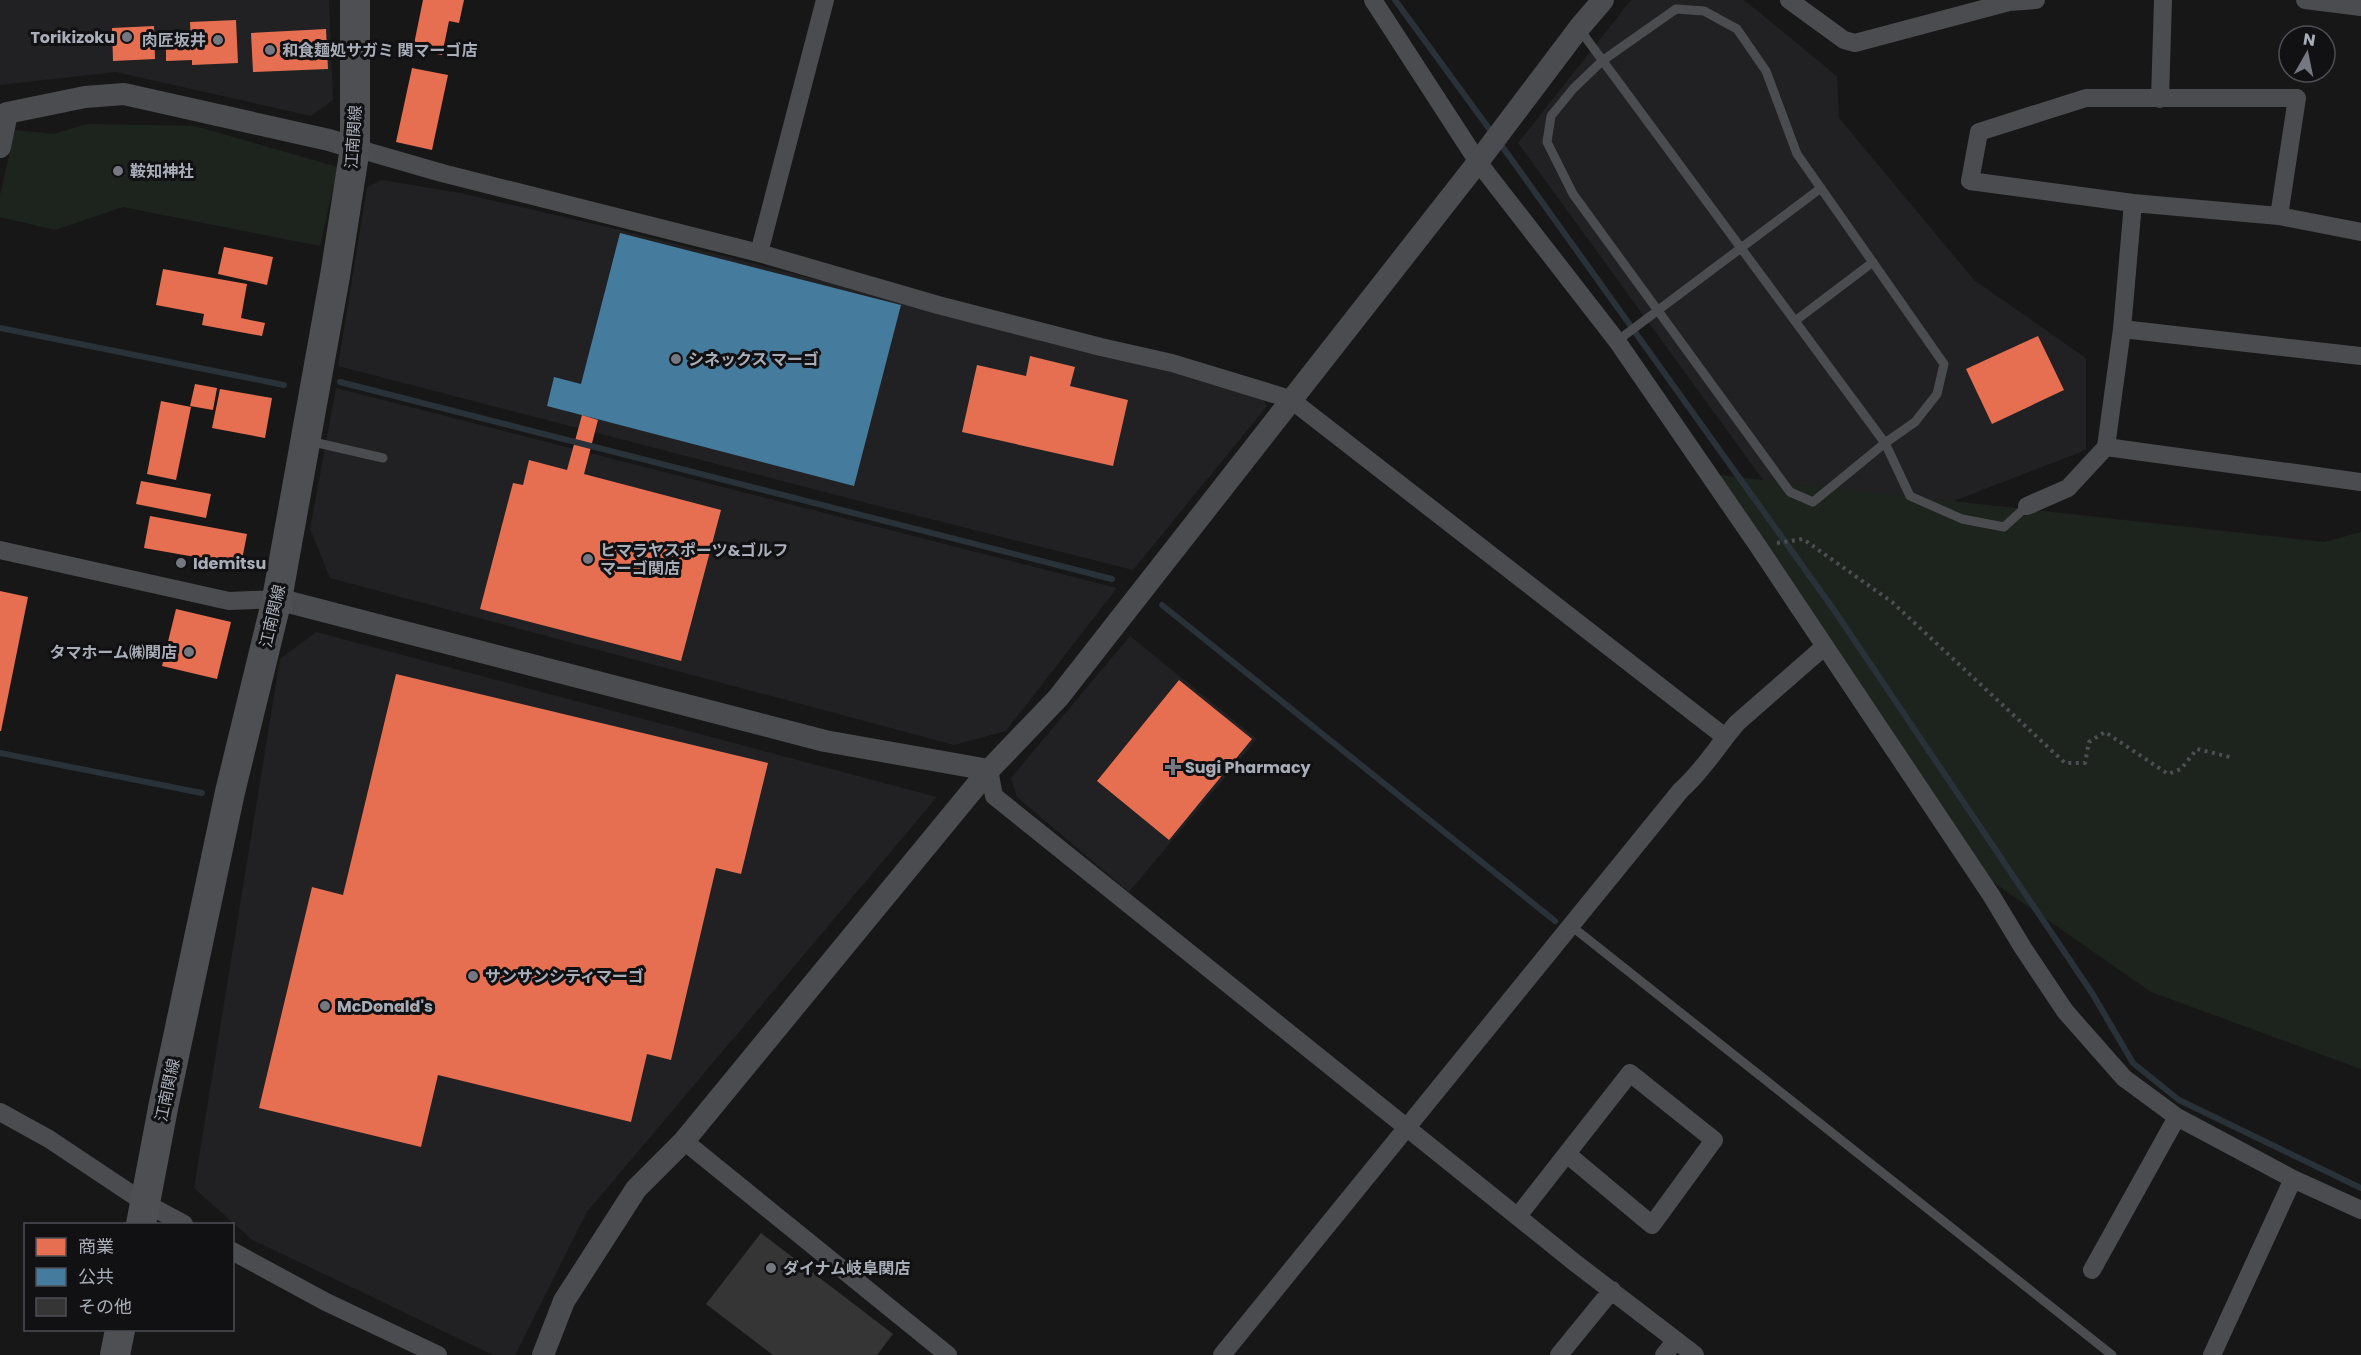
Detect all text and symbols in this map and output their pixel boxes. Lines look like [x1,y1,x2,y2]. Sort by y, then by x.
north arrow [2277,24,2337,84]
place label: Torikizoku [30,26,115,49]
text: N [2302,27,2317,52]
place label: 肉匠坂井 [142,29,206,52]
marker: Torikizoku [120,30,134,44]
marker: 肉匠坂井 [211,33,225,47]
place label: 和食麺処サガミ 関マーゴ店 [282,39,477,62]
marker: 和食麺処サガミ 関マーゴ店 [263,43,277,57]
street label: 江南関線 [340,104,367,170]
place label: 鞍知神社 [130,160,194,183]
marker: 鞍知神社 [111,164,125,178]
place label: シネックス マーゴ [688,348,819,371]
marker: シネックス マーゴ [669,352,683,366]
place label: ヒマラヤスポーツ&ゴルフ マーゴ関店 [600,539,788,580]
place label: Idemitsu [193,552,266,575]
marker: ヒマラヤスポーツ&ゴルフ マーゴ関店 [581,552,595,566]
marker: Idemitsu [174,556,188,570]
street label: 江南関線 [254,582,291,650]
place label: タマホーム㈱関店 [49,641,177,664]
marker: タマホーム㈱関店 [182,645,196,659]
place label: Sugi Pharmacy [1185,756,1312,779]
marker: Sugi Pharmacy [1166,760,1180,774]
place label: サンサンシティマーゴ [485,965,644,988]
marker: サンサンシティマーゴ [466,969,480,983]
place label: McDonald's [337,995,433,1018]
marker: McDonald's [318,999,332,1013]
street label: 江南関線 [150,1056,185,1124]
legend [24,1223,234,1331]
text: 商業 [78,1234,114,1259]
place label: ダイナム岐阜関店 [783,1257,910,1280]
marker: ダイナム岐阜関店 [764,1261,778,1275]
text: 公共 [78,1264,114,1289]
text: その他 [78,1294,132,1319]

